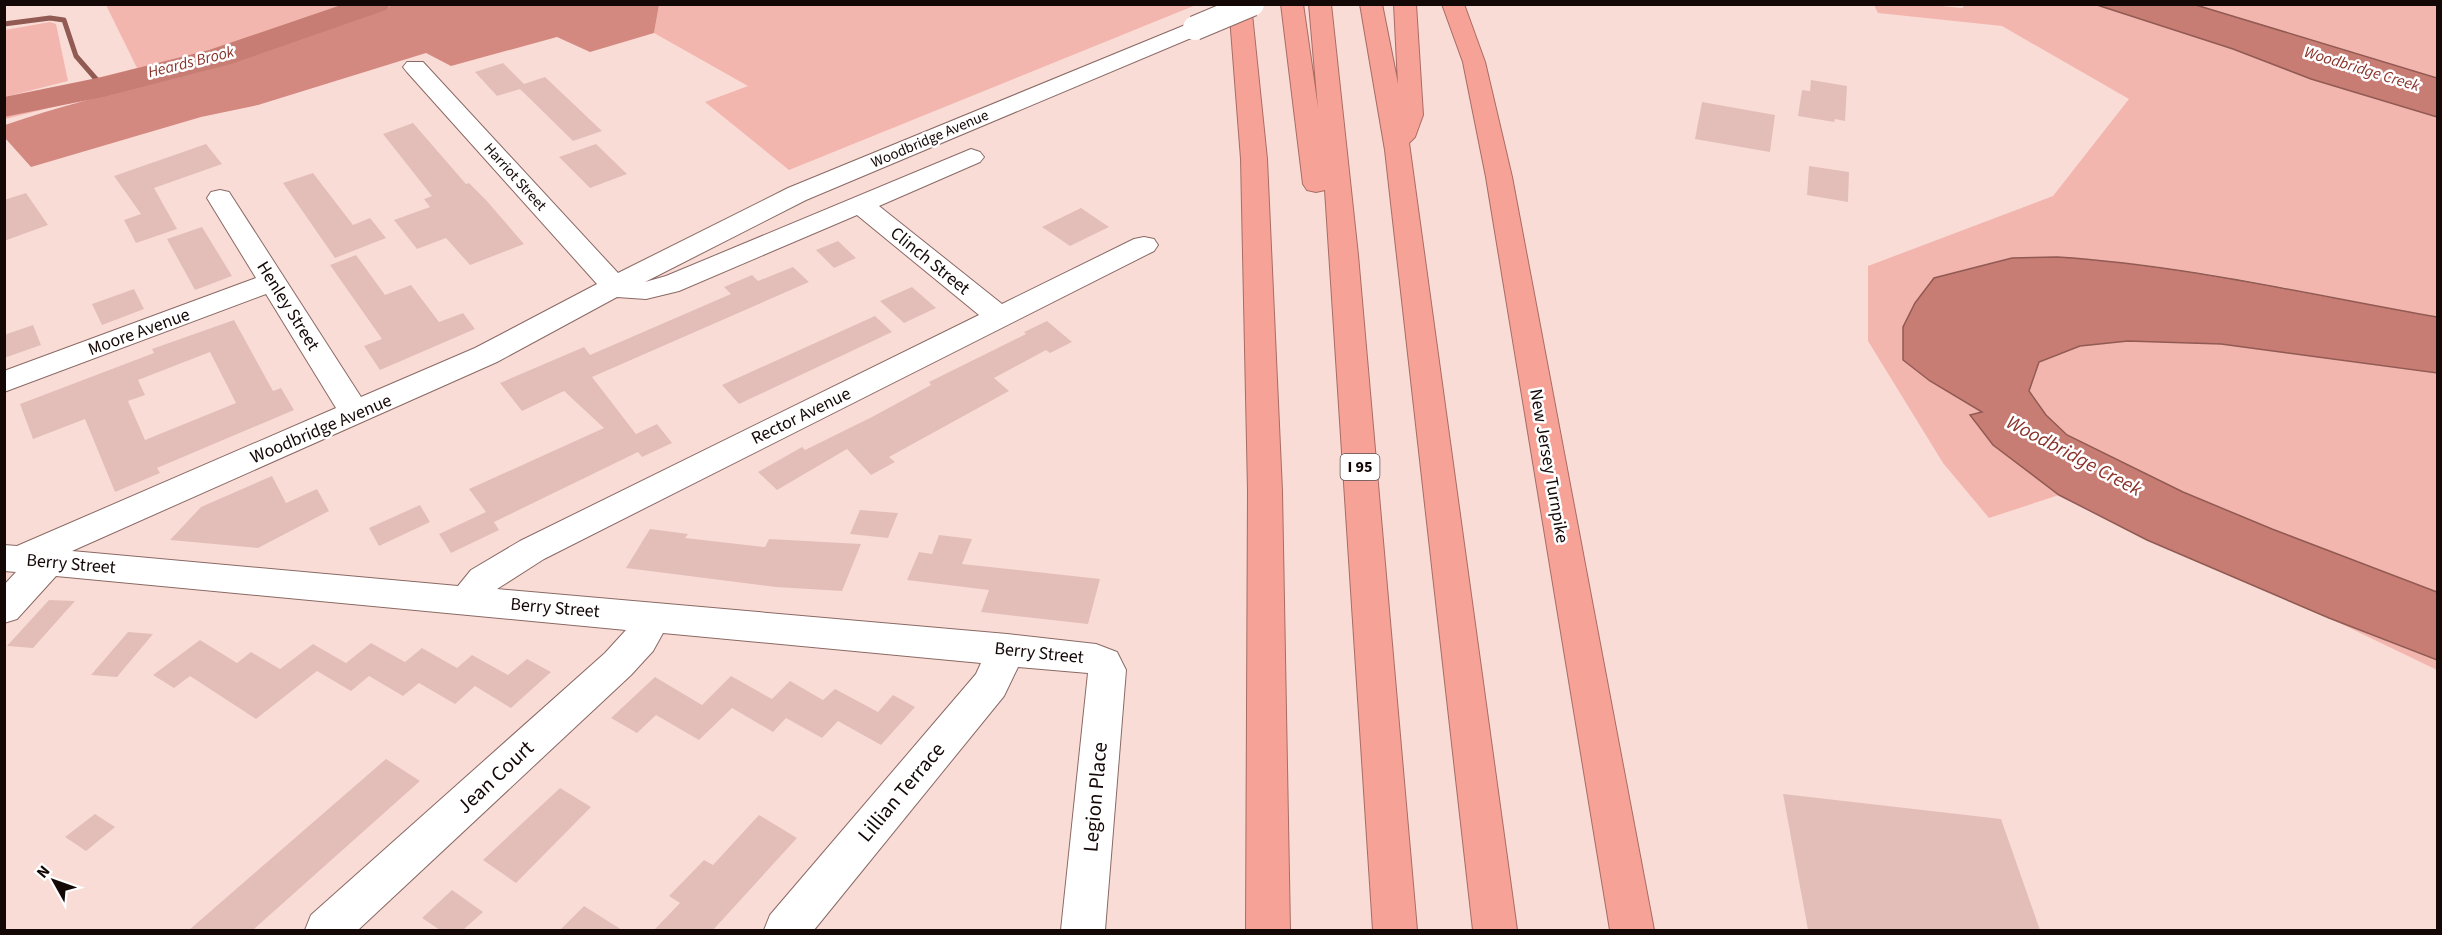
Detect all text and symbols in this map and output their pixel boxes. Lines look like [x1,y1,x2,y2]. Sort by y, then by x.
water label: Heards Brook [146,41,237,83]
water label: Woodbridge Creek [2301,41,2423,97]
street label: Woodbridge Avenue [868,105,992,173]
street label: Harriot Street [479,138,551,216]
street label: Clinch Street [885,221,975,301]
street label: Henley Street [251,256,325,356]
street label: Moore Avenue [85,302,193,362]
street label: Rector Avenue [747,381,855,451]
street label: New Jersey Turnpike [1523,387,1575,545]
street label: Woodbridge Avenue [247,388,395,470]
water label: Woodbridge Creek [2001,408,2147,504]
road number: I 95 [1340,454,1380,480]
street label: Berry Street [25,548,117,580]
street label: Berry Street [509,592,601,624]
street label: Berry Street [993,636,1085,670]
street label: Jean Court [450,733,540,821]
street label: Lillian Terrace [850,736,952,848]
street label: Legion Place [1075,741,1115,853]
north arrow [24,851,84,911]
text: N [31,861,55,883]

